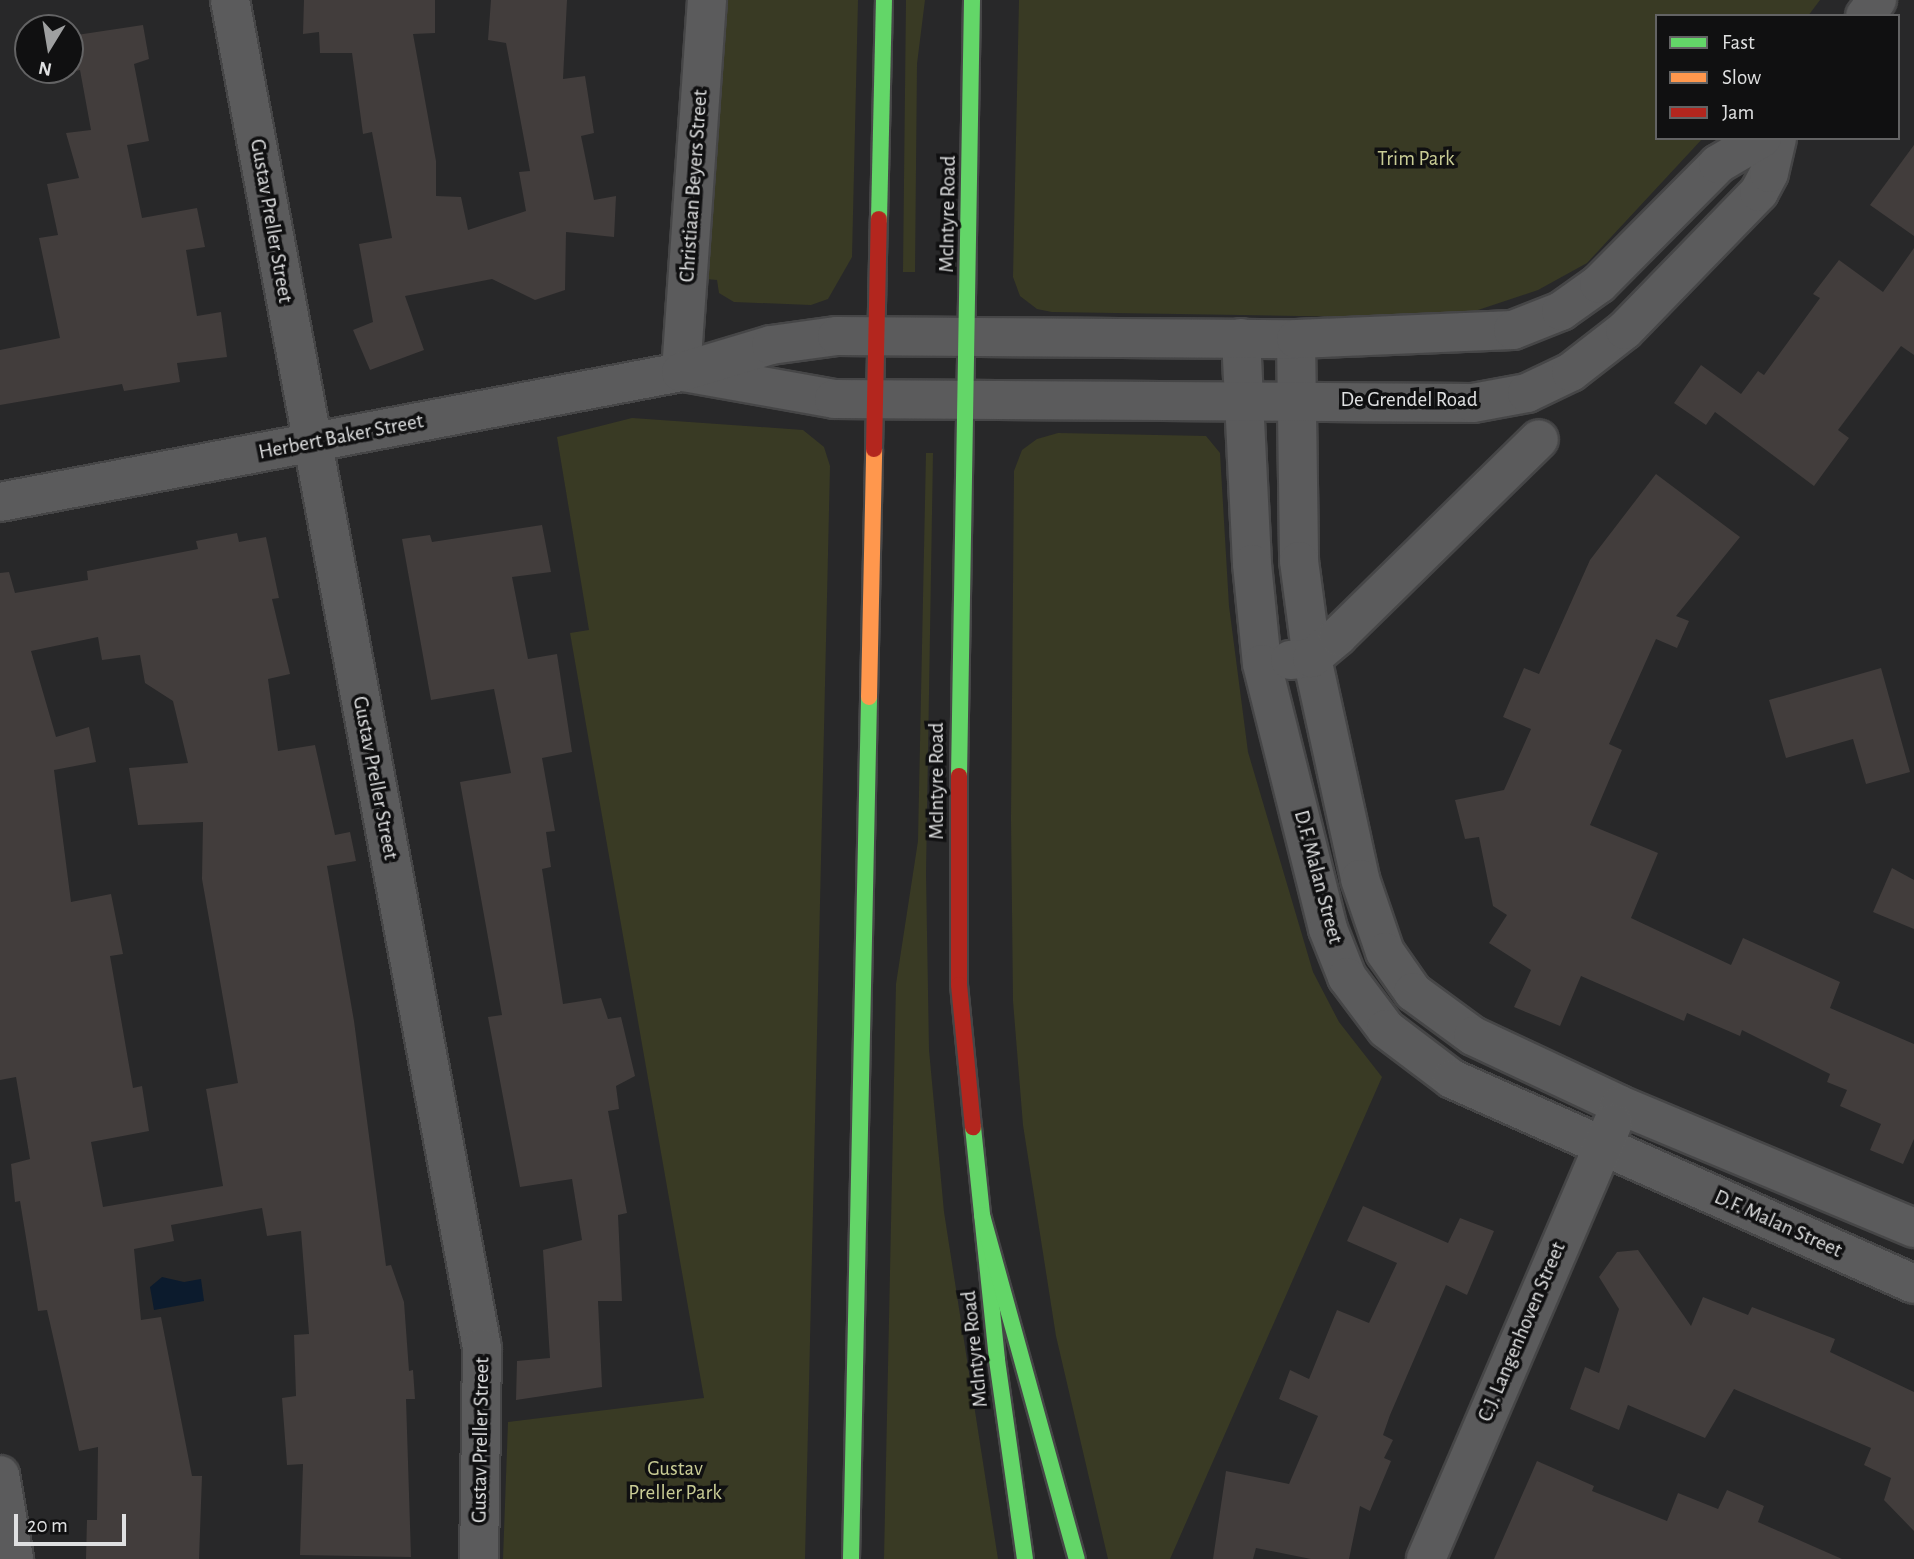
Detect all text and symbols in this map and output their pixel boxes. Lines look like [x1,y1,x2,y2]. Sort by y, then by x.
north arrow [14,14,84,84]
legend [1655,14,1900,140]
text: Fast [1722,32,1755,53]
text: N [37,58,54,79]
text: Slow [1722,67,1761,88]
street label: Christiaan Beyers Street [675,89,713,283]
text: Jam [1722,102,1754,123]
street label: Gustav Preller Street [244,137,298,305]
park label: Trim Park [1377,146,1455,172]
street label: McIntyre Road [934,155,962,273]
street label: De Grendel Road [1340,387,1478,413]
street label: Herbert Baker Street [256,409,426,465]
street label: Gustav Preller Street [347,694,403,862]
street label: McIntyre Road [924,722,950,840]
street label: D.F. Malan Street [1288,808,1348,946]
street label: D.F. Malan Street [1710,1185,1846,1263]
street label: C.J. Langenhoven Street [1473,1238,1571,1426]
street label: McIntyre Road [956,1289,994,1409]
street label: Gustav Preller Street [467,1357,495,1523]
park label: Gustav Preller Park [628,1456,722,1506]
scale bar [18,1500,130,1544]
text: 20 m [27,1515,68,1536]

